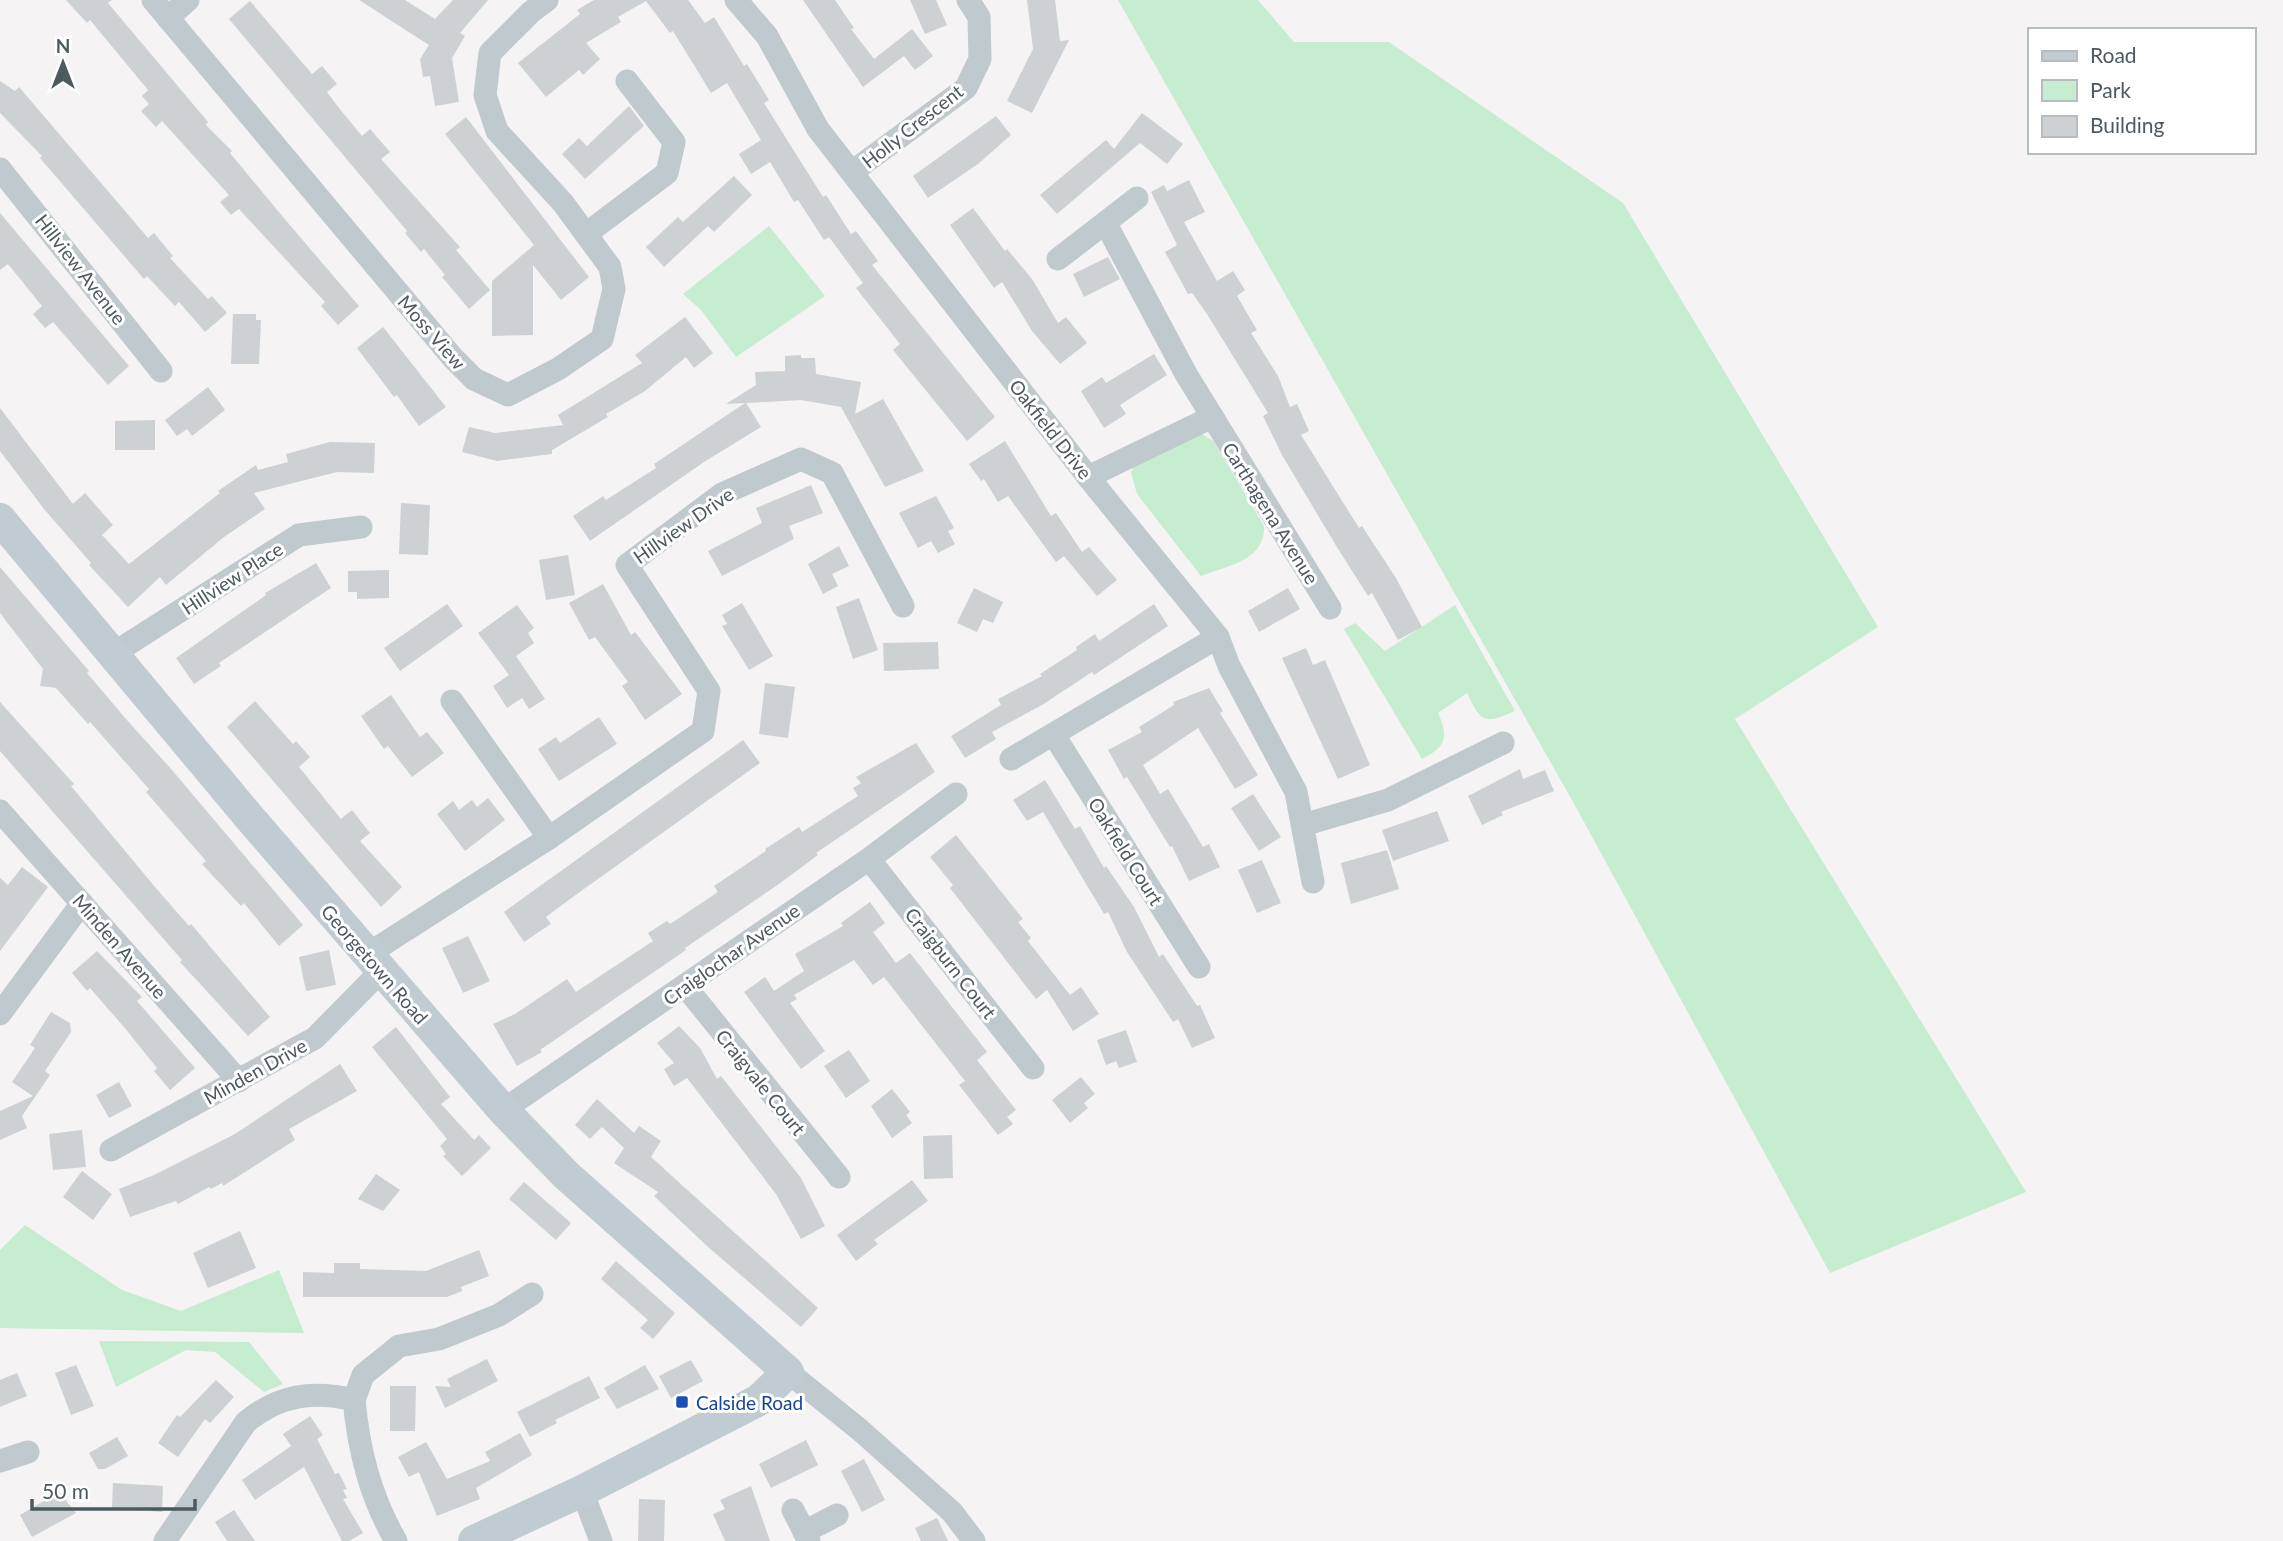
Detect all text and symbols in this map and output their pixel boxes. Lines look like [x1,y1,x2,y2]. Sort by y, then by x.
north arrow [28,28,98,98]
legend [2028,28,2255,154]
text: N [56,34,70,57]
text: Road [2090,42,2137,67]
text: Park [2090,77,2131,102]
street label: Holly Crescent [857,79,967,173]
text: Building [2090,112,2165,137]
street label: Hillview Avenue [31,209,131,329]
street label: Moss View [393,290,471,374]
street label: Oakfield Drive [1005,375,1097,483]
street label: Carthagena Avenue [1218,438,1324,588]
street label: Hillview Drive [629,482,737,568]
street label: Hillview Place [177,537,287,619]
street label: Oakfield Court [1084,793,1168,909]
street label: Minden Avenue [68,889,172,1003]
street label: Craiglochar Avenue [658,898,804,1010]
street label: Georgetown Road [317,900,433,1028]
street label: Craigburn Court [901,903,1002,1023]
street label: Craigvale Court [711,1025,811,1140]
street label: Minden Drive [200,1033,310,1109]
place label: Calside Road [696,1391,803,1414]
marker: Calside Road [674,1394,690,1410]
scale bar [32,1468,194,1512]
text: 50 m [42,1478,89,1503]

